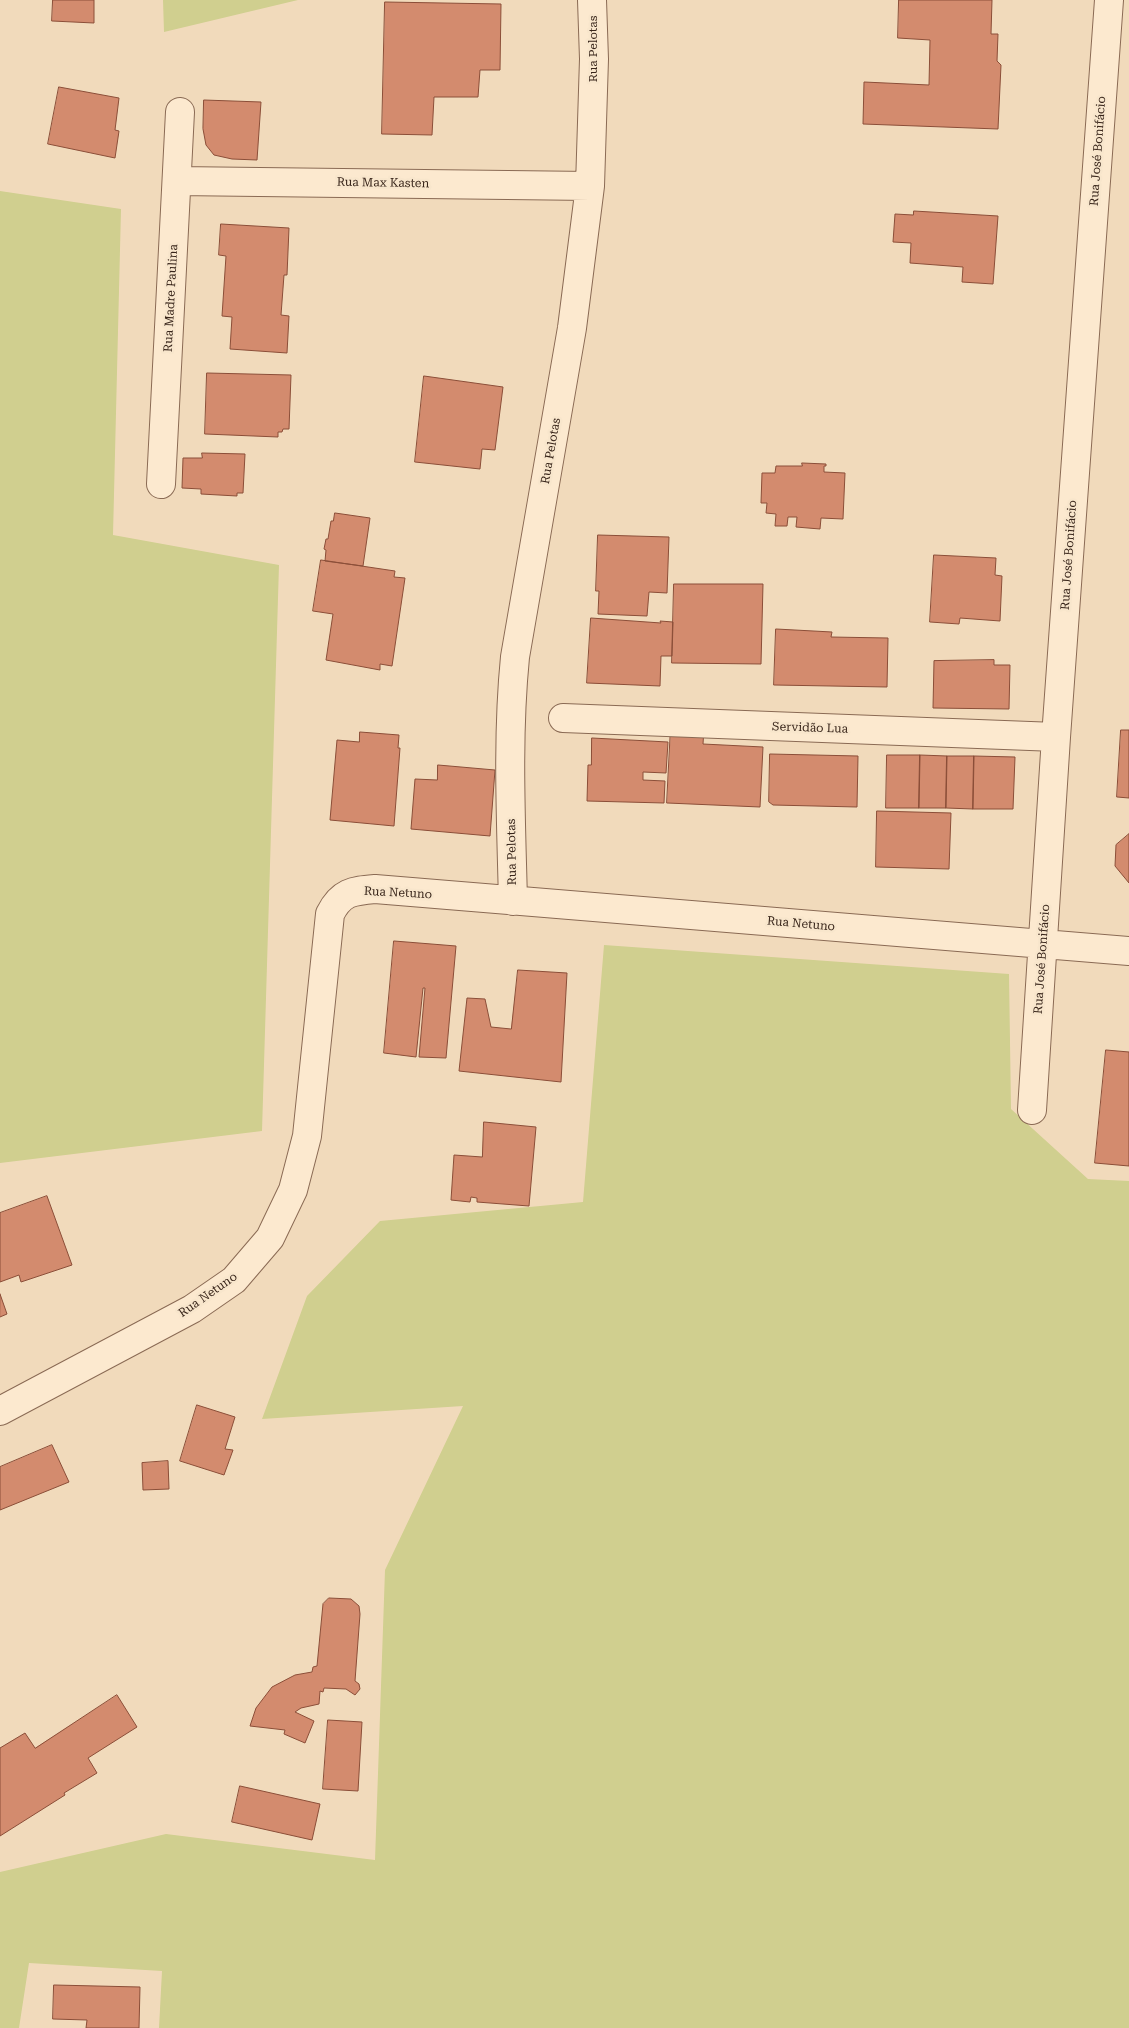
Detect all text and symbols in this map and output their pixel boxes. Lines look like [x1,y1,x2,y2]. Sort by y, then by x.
street label: Rua Pelotas [586,16,600,82]
street label: Rua José Bonifácio [1087,96,1109,206]
street label: Rua Max Kasten [337,175,429,191]
street label: Rua Madre Paulina [161,244,181,352]
street label: Rua Pelotas [538,417,564,485]
street label: Rua José Bonifácio [1058,500,1080,610]
street label: Servidão Lua [772,719,848,737]
street label: Rua Pelotas [504,819,520,885]
street label: Rua Netuno [364,884,432,902]
street label: Rua José Bonifácio [1031,904,1053,1014]
street label: Rua Netuno [766,914,836,934]
street label: Rua Netuno [176,1270,240,1320]

